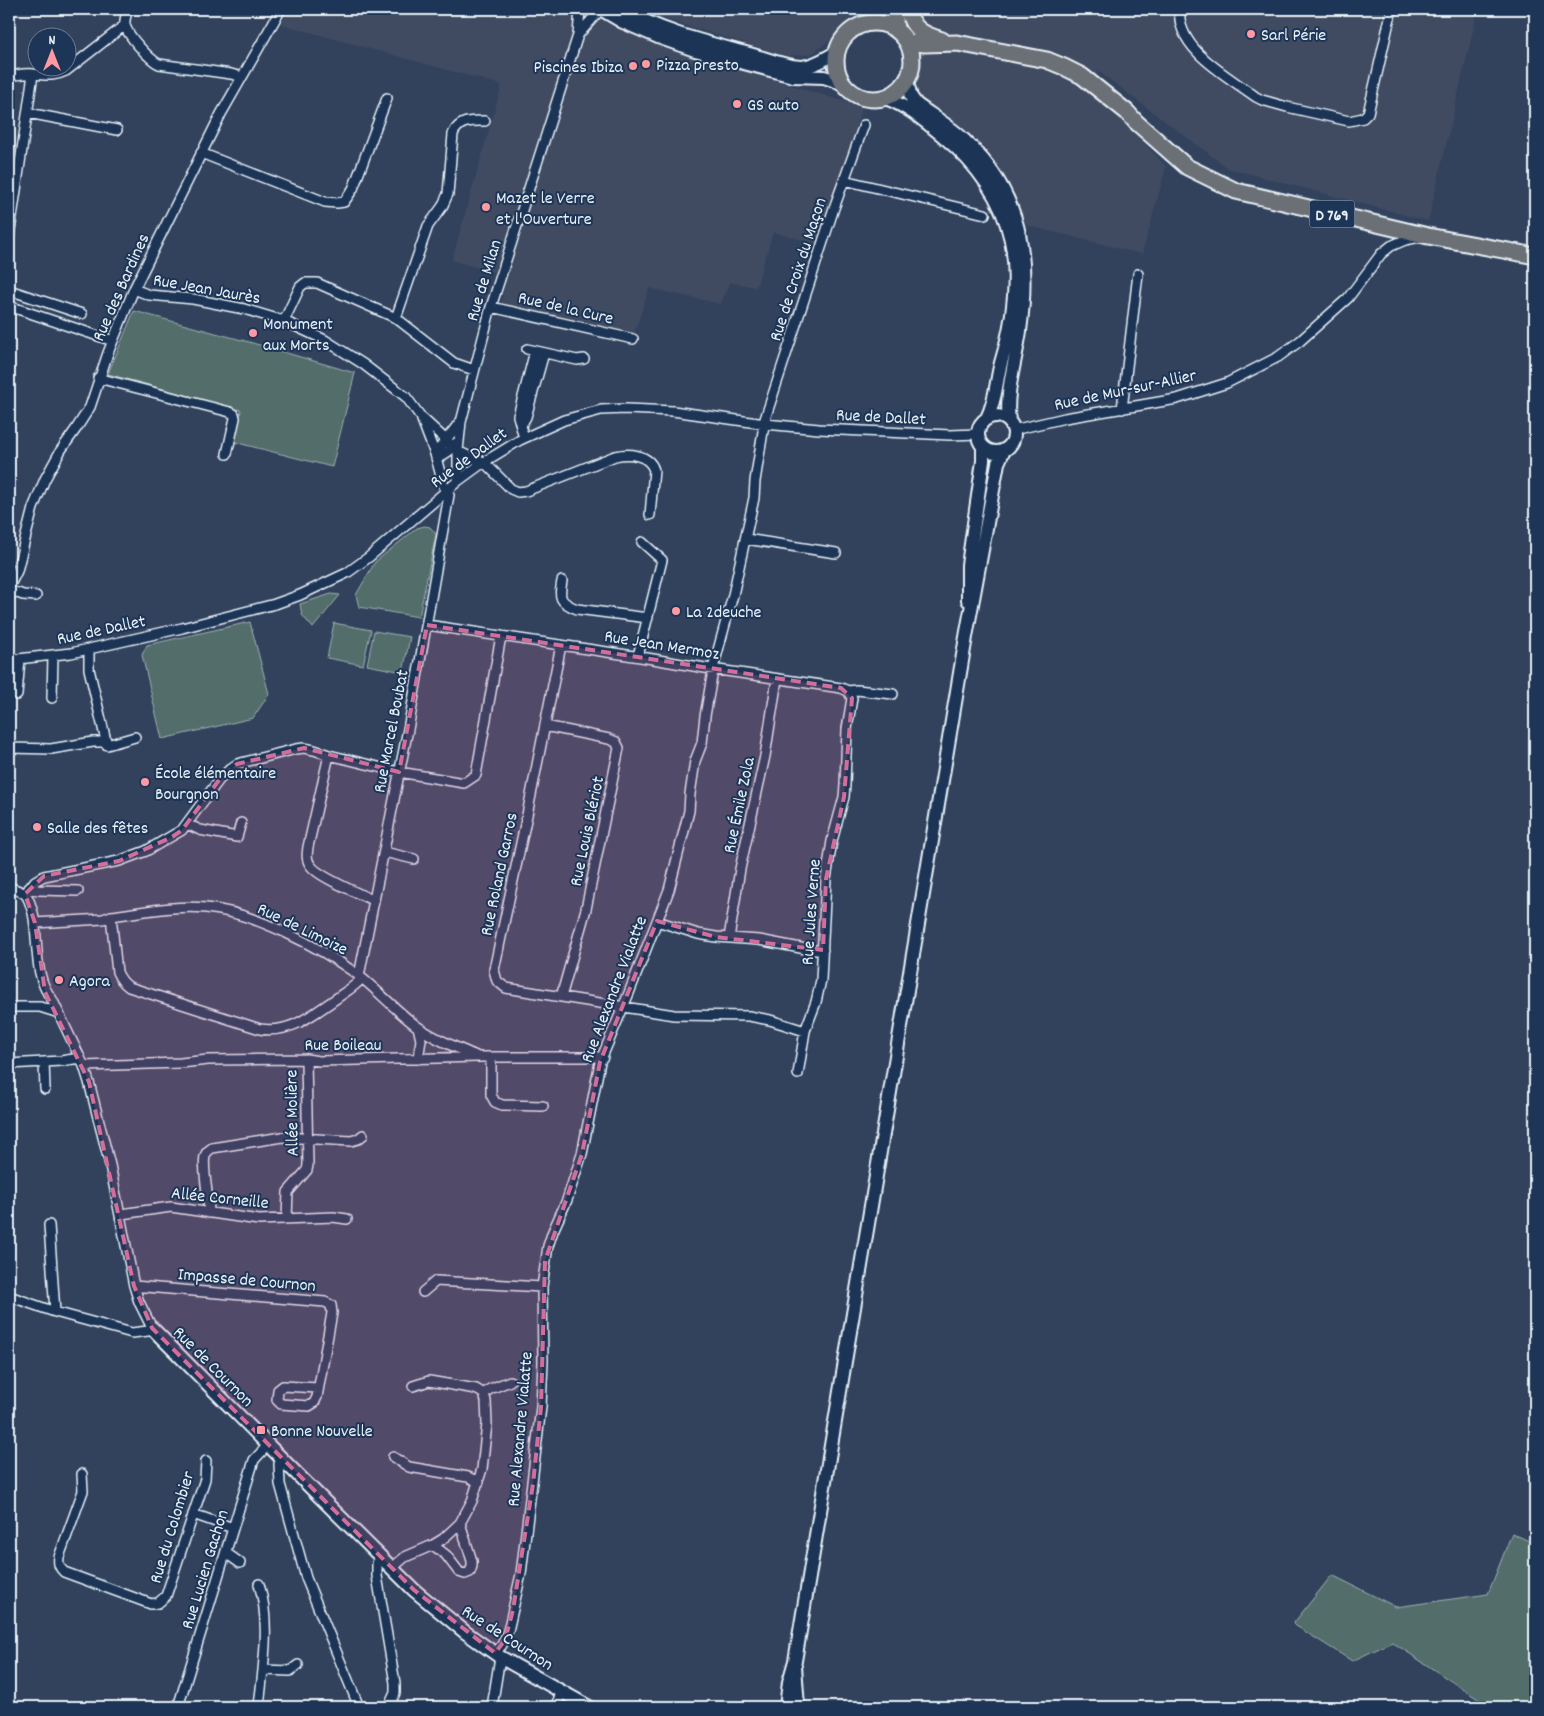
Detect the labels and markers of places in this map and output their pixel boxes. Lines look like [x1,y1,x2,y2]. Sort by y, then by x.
place label: Sarl Périe [1261,24,1326,49]
marker: Sarl Périe [1245,28,1257,40]
place label: Pizza presto [656,54,739,79]
place label: Piscines Ibiza [534,56,624,81]
marker: Pizza presto [640,58,652,70]
marker: Piscines Ibiza [627,60,639,72]
place label: GS auto [747,94,799,119]
marker: GS auto [731,98,743,110]
place label: Mazet le Verre et l'Ouverture [496,187,595,233]
marker: Mazet le Verre et l'Ouverture [480,201,492,213]
place label: Monument aux Morts [263,313,333,359]
marker: Monument aux Morts [247,327,259,339]
place label: La 2deuche [686,601,761,626]
marker: La 2deuche [670,605,682,617]
place label: École élémentaire Bourgnon [155,762,276,808]
marker: École élémentaire Bourgnon [139,776,151,788]
place label: Salle des fêtes [47,817,148,842]
marker: Salle des fêtes [31,821,43,833]
place label: Agora [69,970,110,995]
marker: Agora [53,974,65,986]
place label: Bonne Nouvelle [271,1420,373,1445]
marker: Bonne Nouvelle [255,1424,267,1436]

